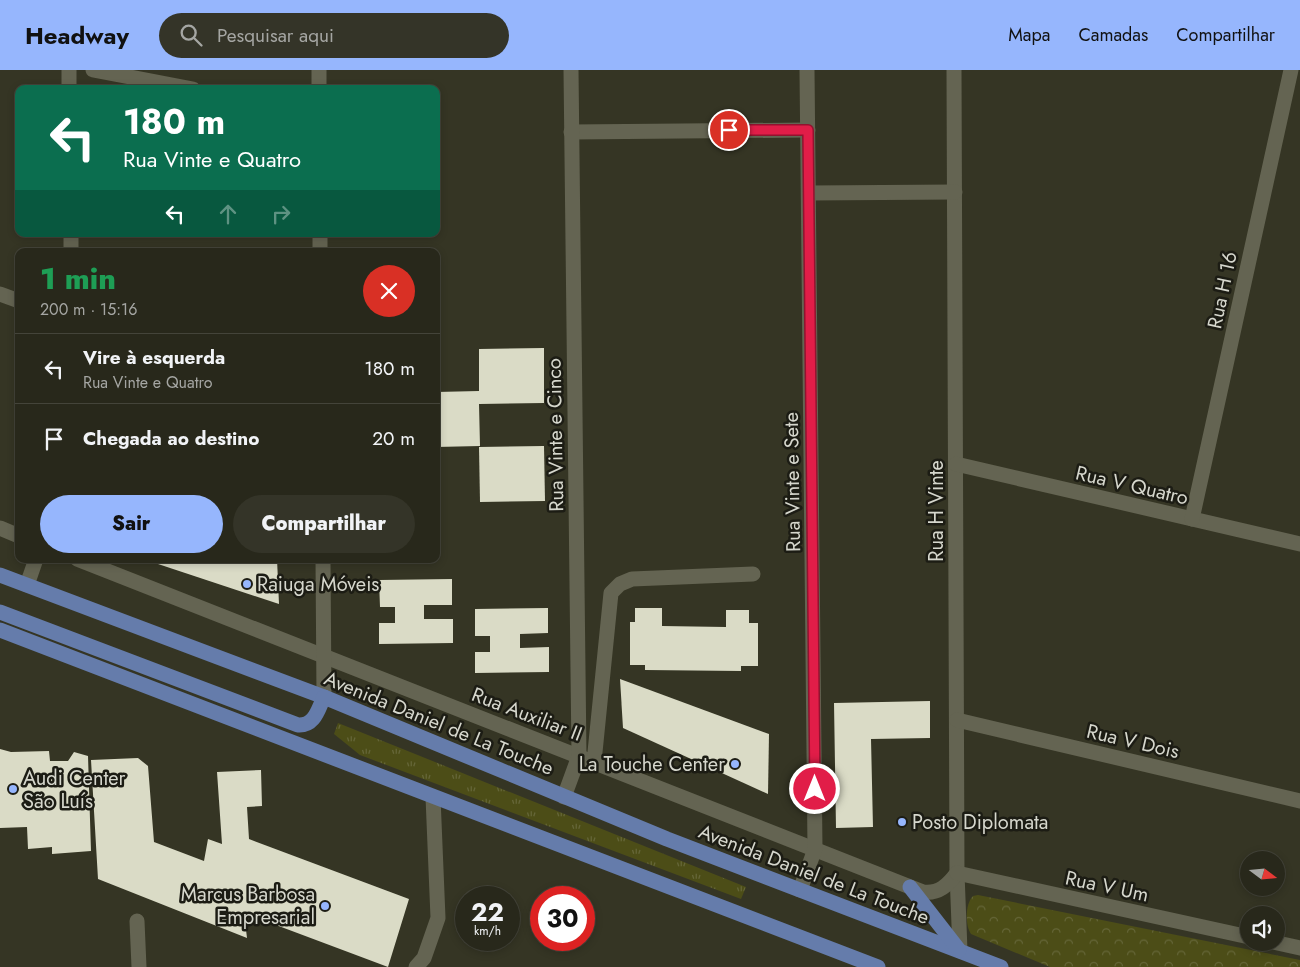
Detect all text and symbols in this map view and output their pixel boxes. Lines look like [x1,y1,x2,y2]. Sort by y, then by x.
search box [159,13,509,58]
text: Headway [25,18,129,53]
icon: search [177,21,205,49]
text: Pesquisar aqui [217,22,334,49]
text: Mapa [1008,22,1050,48]
text: Camadas [1078,22,1148,48]
text: Compartilhar [1176,22,1275,48]
text: 180 m [123,97,225,147]
icon: left [40,105,105,170]
pin [708,109,750,151]
icon: arrive [715,116,743,144]
text: Rua Vinte e Quatro [123,143,301,175]
icon: left [161,200,189,228]
icon: ahead [214,200,242,228]
icon: right [267,200,295,228]
street label: Rua H 16 [1200,249,1245,331]
text: 1 min [40,257,116,300]
button: close [363,265,415,317]
text: 200 m · 15:16 [40,298,137,321]
text: Vire à esquerda [83,344,225,371]
icon: left [40,355,68,383]
text: 180 m [364,355,415,382]
street label: Rua Vinte e Cinco [540,358,571,512]
text: Rua Vinte e Quatro [83,371,212,394]
street label: Rua Vinte e Sete [777,412,808,552]
icon: arrive [40,425,68,453]
text: Chegada ao destino [83,425,259,452]
text: 20 m [372,425,415,452]
street label: Rua V Quatro [1073,458,1191,513]
street label: Rua H Vinte [922,460,951,562]
button: Sair [40,495,223,553]
button: Compartilhar [233,495,415,553]
place label: Raiuga Móveis [257,570,379,599]
marker: Raiuga Móveis [241,578,253,590]
street label: Avenida Daniel de La Touche [320,664,558,783]
street label: Rua Auxiliar II [467,680,586,749]
street label: Rua V Dois [1084,717,1182,766]
place label: La Touche Center [579,750,725,779]
marker: La Touche Center [729,758,741,770]
position arrow [788,762,840,814]
place label: Audi Center São Luís [23,764,125,816]
marker: Audi Center São Luís [7,783,19,795]
place label: Posto Diplomata [912,808,1048,837]
marker: Posto Diplomata [896,816,908,828]
street label: Avenida Daniel de La Touche [694,817,933,932]
north arrow [1240,851,1285,896]
map controls [1240,851,1285,951]
street label: Rua V Um [1062,864,1151,909]
place label: Marcus Barbosa Empresarial [181,880,315,932]
speed limit sign: 30 [530,886,595,951]
text: 22 [471,894,504,930]
marker: Marcus Barbosa Empresarial [319,900,331,912]
button: sound [1240,906,1285,951]
text: km/h [474,922,501,940]

